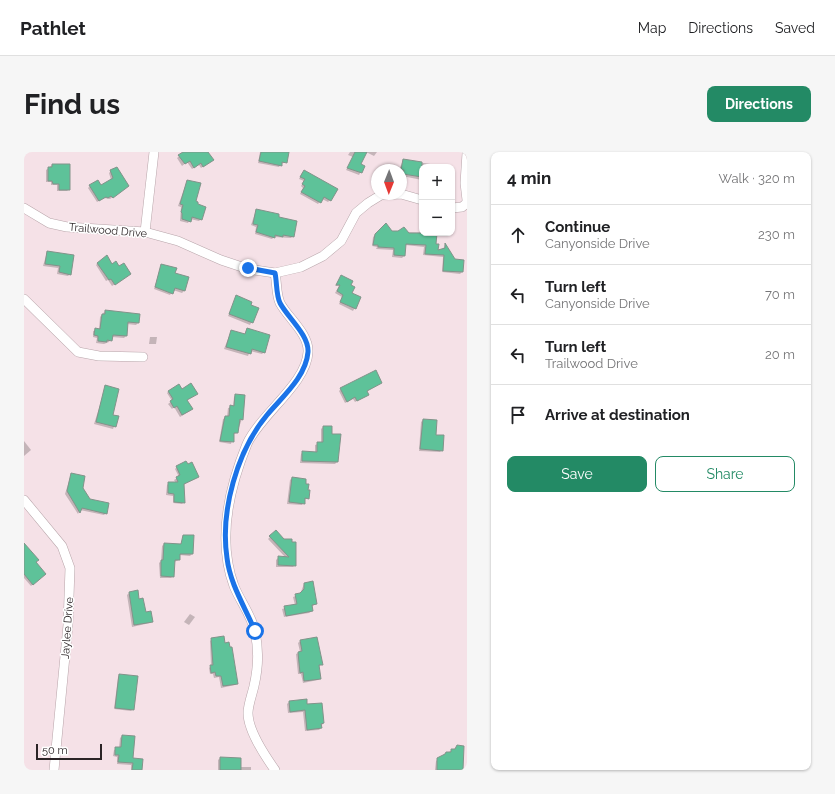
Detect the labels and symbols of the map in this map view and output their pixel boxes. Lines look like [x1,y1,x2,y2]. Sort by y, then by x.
north arrow [371,164,407,200]
street label: Trailwood Drive [68,221,148,240]
route end [239,259,257,277]
street label: Jaylee Drive [59,596,76,659]
route start [246,622,264,640]
scale bar [36,742,102,761]

